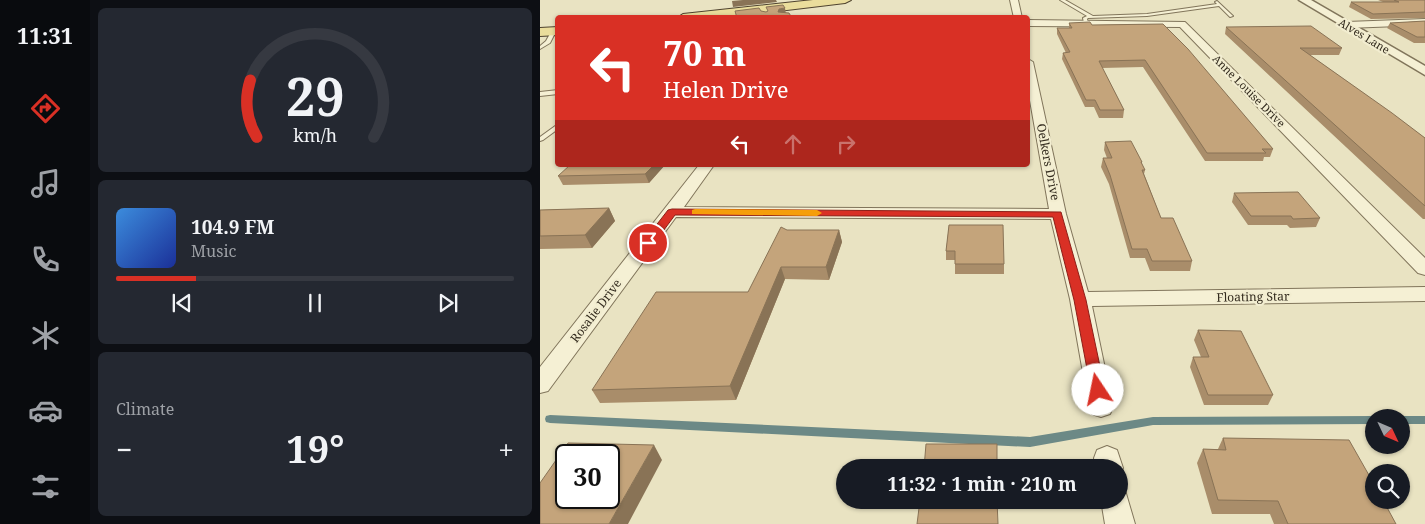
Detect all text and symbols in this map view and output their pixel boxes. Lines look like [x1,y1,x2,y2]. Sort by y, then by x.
street label: Alves Lane [1336,14,1393,57]
text: 11:31 [17,20,73,50]
text: 70 m [663,29,746,76]
icon: left [580,35,645,100]
street label: Anne Louise Drive [1210,51,1289,130]
text: 29 [286,60,344,131]
text: Helen Drive [663,74,789,104]
icon: directions [28,91,63,126]
street label: Oelkers Drive [1033,122,1064,202]
text: km/h [293,123,337,147]
icon: left [726,130,754,158]
icon: ahead [779,130,807,158]
icon: right [832,130,860,158]
icon: music [28,166,63,201]
text: 104.9 FM [191,214,274,240]
pin [627,222,669,264]
icon: arrive [634,229,662,257]
text: Music [191,240,236,262]
icon: phone [28,242,63,277]
street label: Rosalie Drive [566,275,625,346]
street label: Floating Star [1216,287,1290,306]
icon: previous [168,289,196,317]
icon: pause [301,289,329,317]
icon: next [434,289,462,317]
icon: climate [28,318,63,353]
position arrow [1071,363,1123,415]
icon: car [28,393,63,428]
text: Climate [116,398,174,420]
north arrow [1365,409,1410,454]
map controls [1365,409,1410,509]
text: 19° [286,422,344,474]
text: − [116,430,132,468]
text: + [498,430,514,468]
speed limit sign: 30 [555,444,620,509]
button: search [1365,464,1410,509]
icon: filters [28,469,63,504]
text: 11:32 · 1 min · 210 m [887,471,1077,497]

